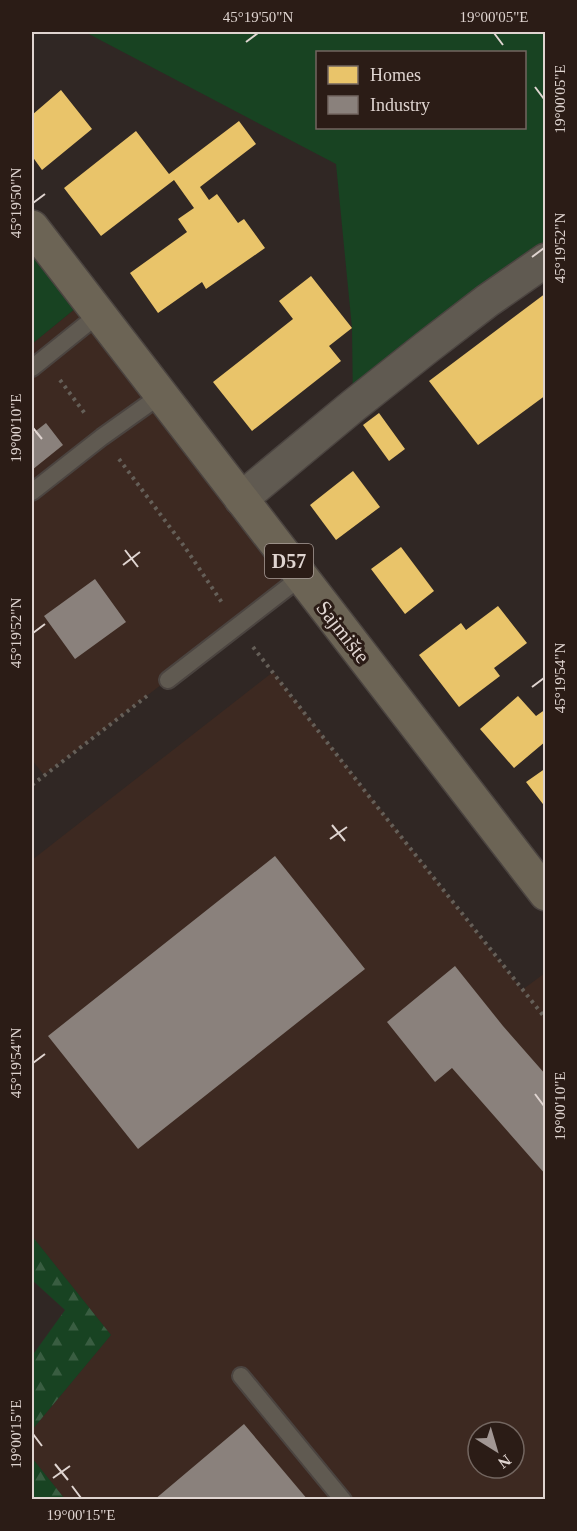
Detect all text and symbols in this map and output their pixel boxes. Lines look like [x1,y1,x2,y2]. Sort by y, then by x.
text: 45°19'50"N [223,9,293,25]
text: 19°00'05"E [460,9,529,25]
legend [316,51,526,129]
text: Homes [370,65,421,85]
text: 19°00'05"E [552,65,568,134]
text: Industry [370,95,430,115]
text: 45°19'50"N [8,168,24,238]
text: 45°19'52"N [552,213,568,283]
text: 19°00'10"E [8,394,24,463]
road number: D57 [265,544,313,578]
street label: Sajmište [311,596,375,668]
text: 45°19'52"N [8,598,24,668]
text: 45°19'54"N [552,643,568,713]
text: 45°19'54"N [8,1028,24,1098]
text: 19°00'10"E [552,1072,568,1141]
text: 19°00'15"E [8,1400,24,1469]
north arrow [466,1420,526,1480]
text: N [495,1451,514,1472]
text: 19°00'15"E [47,1507,116,1523]

